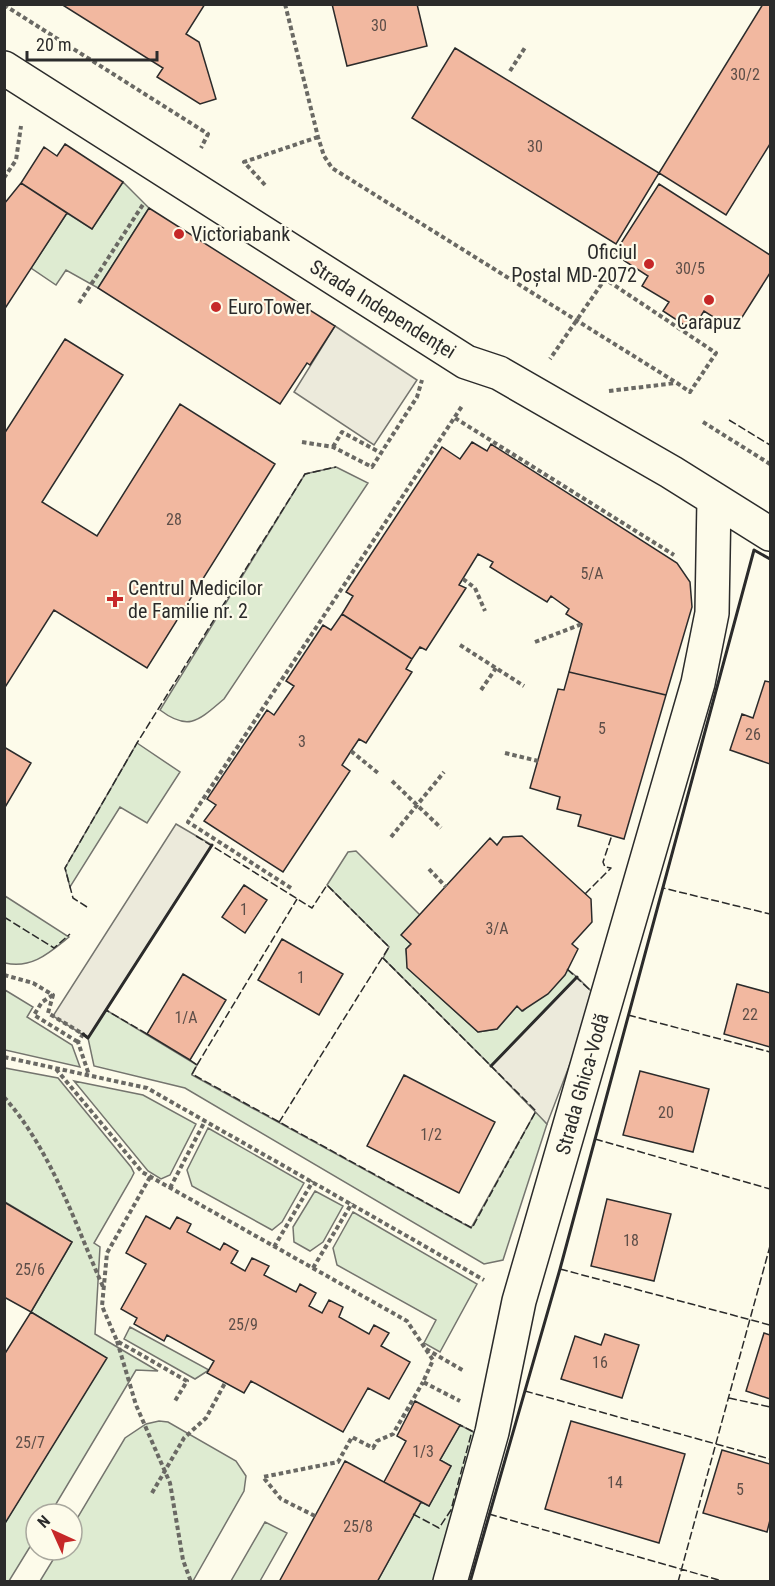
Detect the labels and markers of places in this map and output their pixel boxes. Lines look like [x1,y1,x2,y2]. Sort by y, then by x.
place label: Victoriabank [191,222,290,246]
marker: Victoriabank [172,227,186,241]
place label: Oficiul Poștal MD-2072 [511,240,637,287]
marker: Oficiul Poștal MD-2072 [642,257,656,271]
marker: Carapuz [702,293,716,307]
place label: EuroTower [228,295,311,319]
marker: EuroTower [209,300,223,314]
place label: Carapuz [677,310,741,334]
place label: Centrul Medicilor de Familie nr. 2 [128,576,263,623]
marker: Centrul Medicilor de Familie nr. 2 [106,590,124,608]

